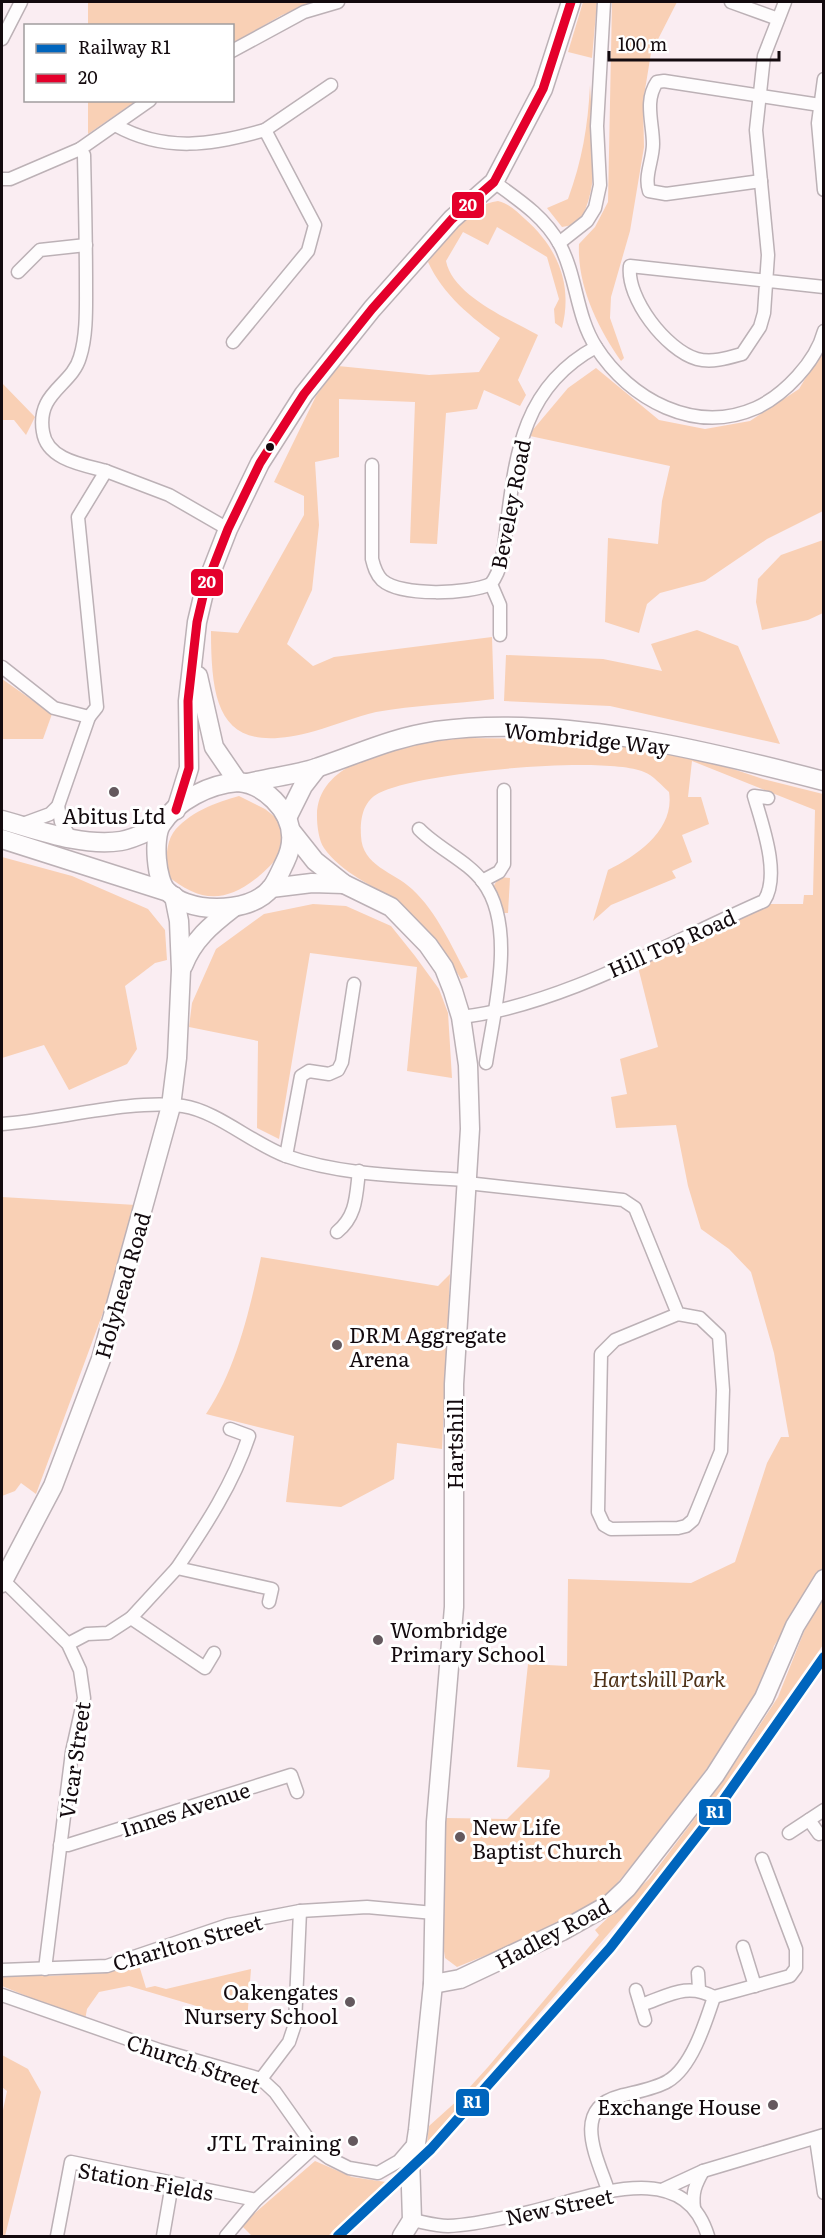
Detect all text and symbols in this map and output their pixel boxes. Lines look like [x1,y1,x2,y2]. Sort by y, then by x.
legend [24,24,234,102]
scale bar [609,24,778,62]
text: 100 m [618,30,667,57]
text: Railway R1 [78,33,171,60]
text: 20 [78,63,98,90]
line badge: 20 [451,191,485,219]
text: 20 [459,192,477,216]
street label: Beveley Road [481,436,537,572]
unlabelled marker [264,441,276,453]
line badge: 20 [190,568,224,597]
text: 20 [198,569,216,593]
street label: Wombridge Way [503,713,672,761]
marker: Abitus Ltd [107,785,121,799]
place label: Abitus Ltd [62,799,166,830]
street label: Hill Top Road [602,900,740,984]
street label: Holyhead Road [85,1208,157,1362]
place label: DRM Aggregate Arena [349,1318,507,1373]
marker: DRM Aggregate Arena [330,1338,344,1352]
street label: Hartshill [438,1398,469,1490]
place label: Wombridge Primary School [390,1613,545,1668]
marker: Wombridge Primary School [371,1633,385,1647]
park label: Hartshill Park [592,1662,726,1693]
street label: Vicar Street [49,1699,97,1821]
street label: Innes Avenue [116,1773,254,1843]
line badge: R1 [698,1798,732,1826]
text: R1 [706,1799,725,1823]
place label: New Life Baptist Church [472,1810,622,1865]
marker: New Life Baptist Church [453,1830,467,1844]
street label: Hadley Road [489,1889,615,1975]
street label: Charlton Street [108,1905,266,1977]
place label: Oakengates Nursery School [184,1975,338,2030]
marker: Oakengates Nursery School [343,1995,357,2009]
street label: Church Street [123,2025,265,2100]
line badge: R1 [455,2088,490,2117]
text: R1 [463,2089,482,2113]
place label: Exchange House [597,2090,761,2121]
marker: Exchange House [766,2098,780,2112]
place label: JTL Training [206,2126,341,2157]
marker: JTL Training [346,2134,360,2148]
street label: Station Fields [76,2153,216,2207]
street label: New Street [502,2178,616,2232]

